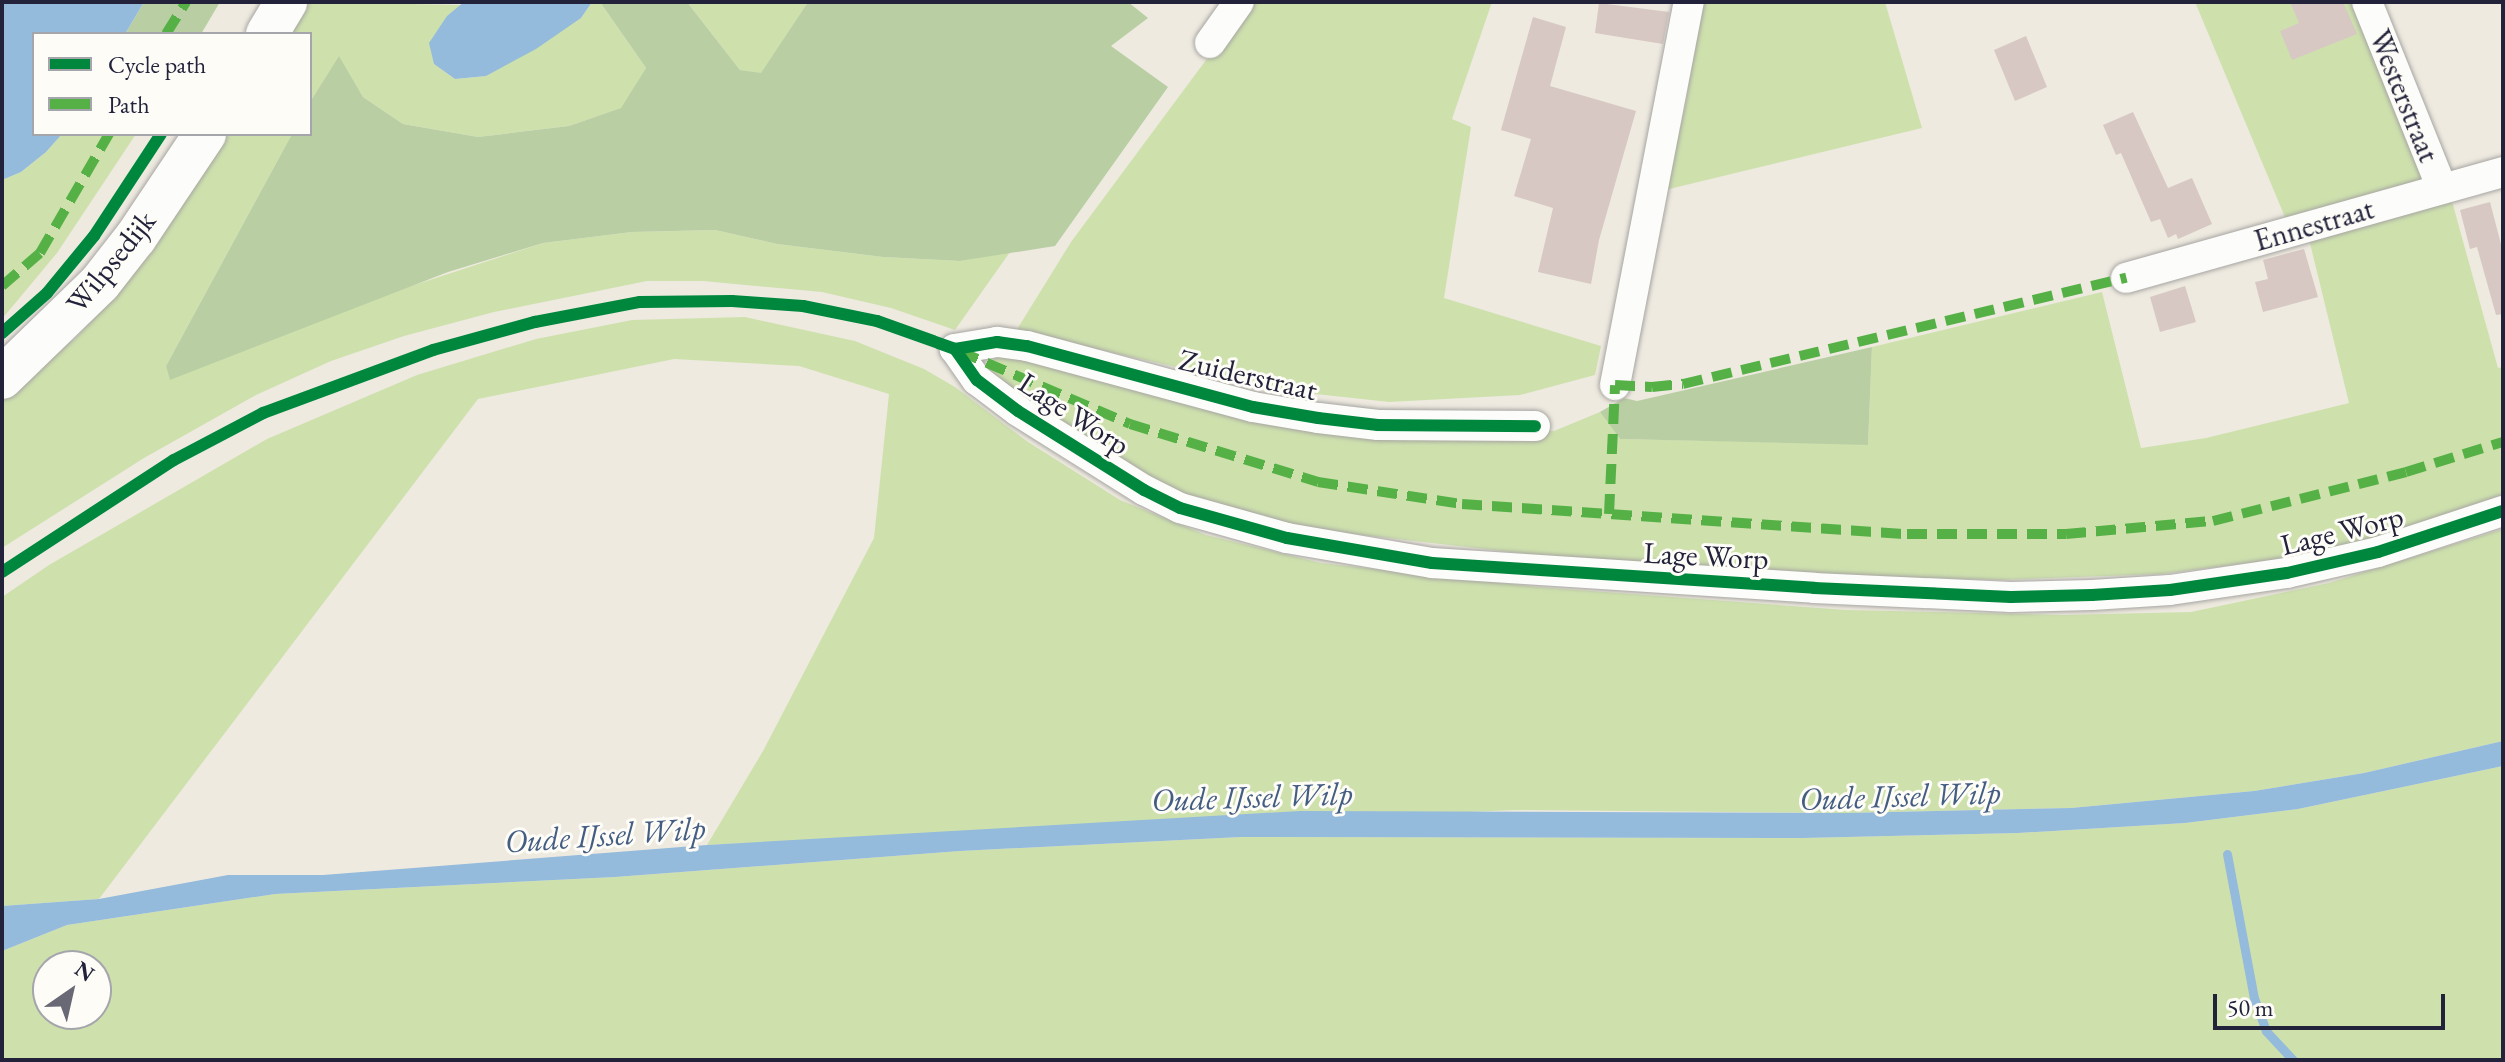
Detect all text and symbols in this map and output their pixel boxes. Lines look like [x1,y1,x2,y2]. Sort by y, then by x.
street label: Westerstraat [2361,25,2447,167]
legend [32,32,312,136]
text: Cycle path [108,49,206,80]
text: Path [108,89,150,120]
street label: Ennestraat [2250,191,2378,259]
street label: Wilpsedijk [59,203,163,321]
street label: Zuiderstraat [1175,342,1321,408]
street label: Lage Worp [1012,365,1136,463]
street label: Lage Worp [2277,498,2407,564]
street label: Lage Worp [1643,535,1769,577]
water label: Oude IJssel Wilp [1799,773,2001,819]
water label: Oude IJssel Wilp [1151,774,1353,820]
water label: Oude IJssel Wilp [503,809,707,861]
north arrow [32,950,112,1030]
text: N [69,954,100,988]
scale bar [2217,978,2449,1028]
text: 50 m [2227,992,2274,1023]

